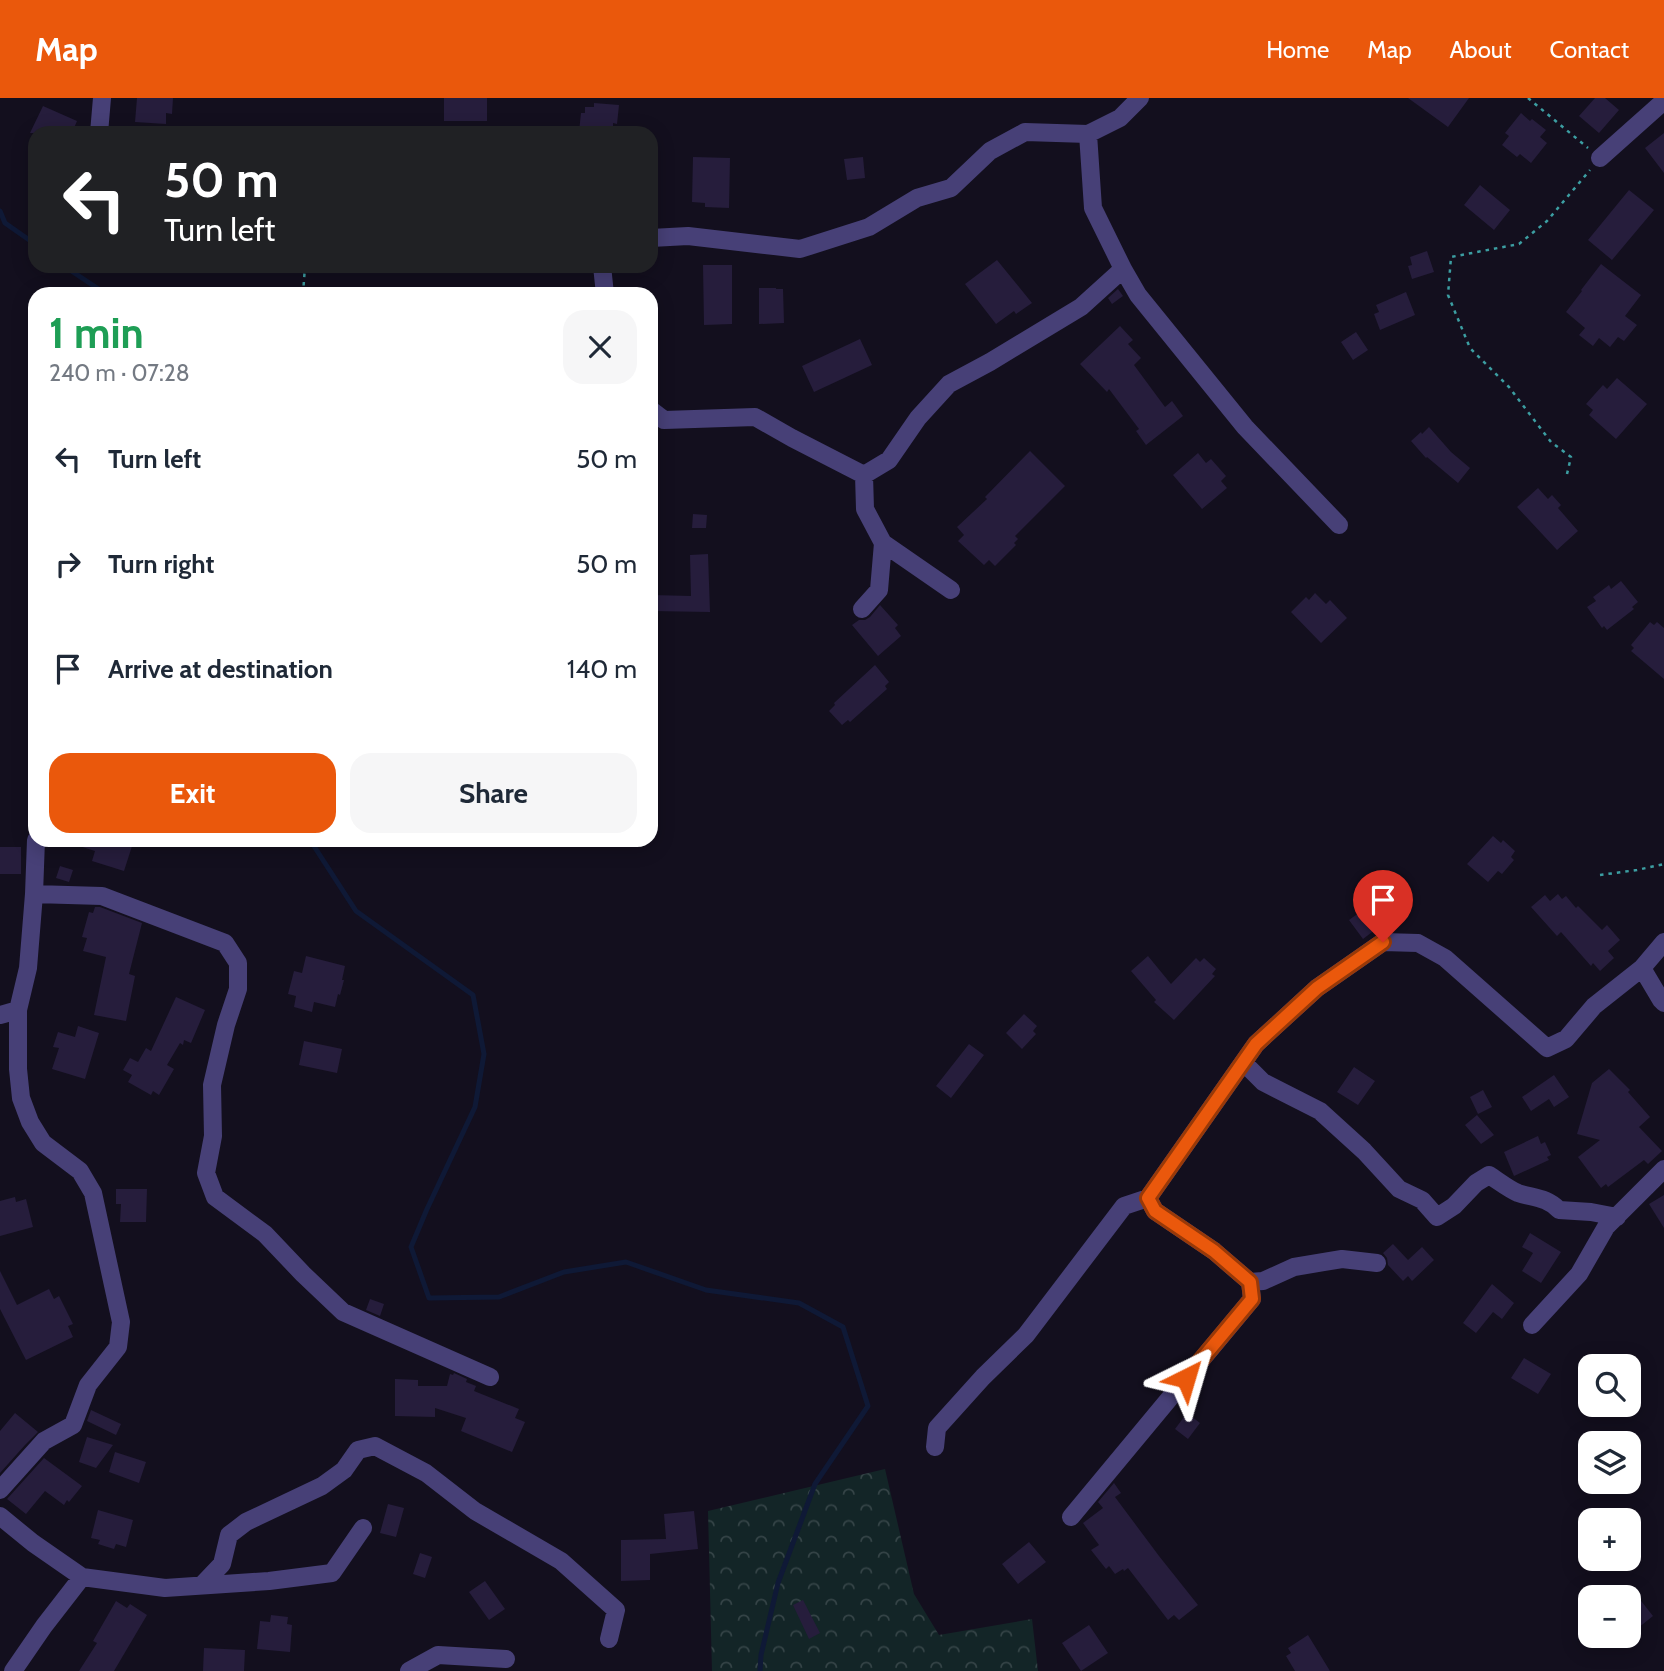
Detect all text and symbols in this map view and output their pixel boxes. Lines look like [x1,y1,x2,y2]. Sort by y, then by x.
text: Map [35,29,98,69]
text: Home [1266,35,1329,64]
text: Map [1367,35,1412,64]
text: About [1450,35,1512,64]
text: Contact [1550,35,1629,64]
text: 50 m [164,150,279,209]
icon: left [49,154,140,245]
text: Turn left [164,210,275,249]
text: 1 min [49,307,144,359]
button: close [563,310,637,384]
text: 240 m · 07:28 [49,359,190,387]
icon: left [49,440,87,478]
text: Turn left [108,443,201,475]
text: 50 m [576,443,637,475]
icon: right [49,545,87,583]
text: Turn right [108,548,214,580]
text: 50 m [576,548,637,580]
icon: arrive [49,650,87,688]
text: Arrive at destination [108,653,333,685]
text: 140 m [567,653,637,685]
button: Exit [49,753,336,833]
button: Share [350,753,637,833]
pin [1353,870,1413,942]
icon: arrive [1364,881,1402,919]
position arrow [1149,1341,1223,1415]
map controls [1578,1354,1641,1648]
button: search [1578,1354,1641,1417]
button: layers [1578,1431,1641,1494]
button: + [1578,1508,1641,1571]
button: − [1578,1585,1641,1648]

